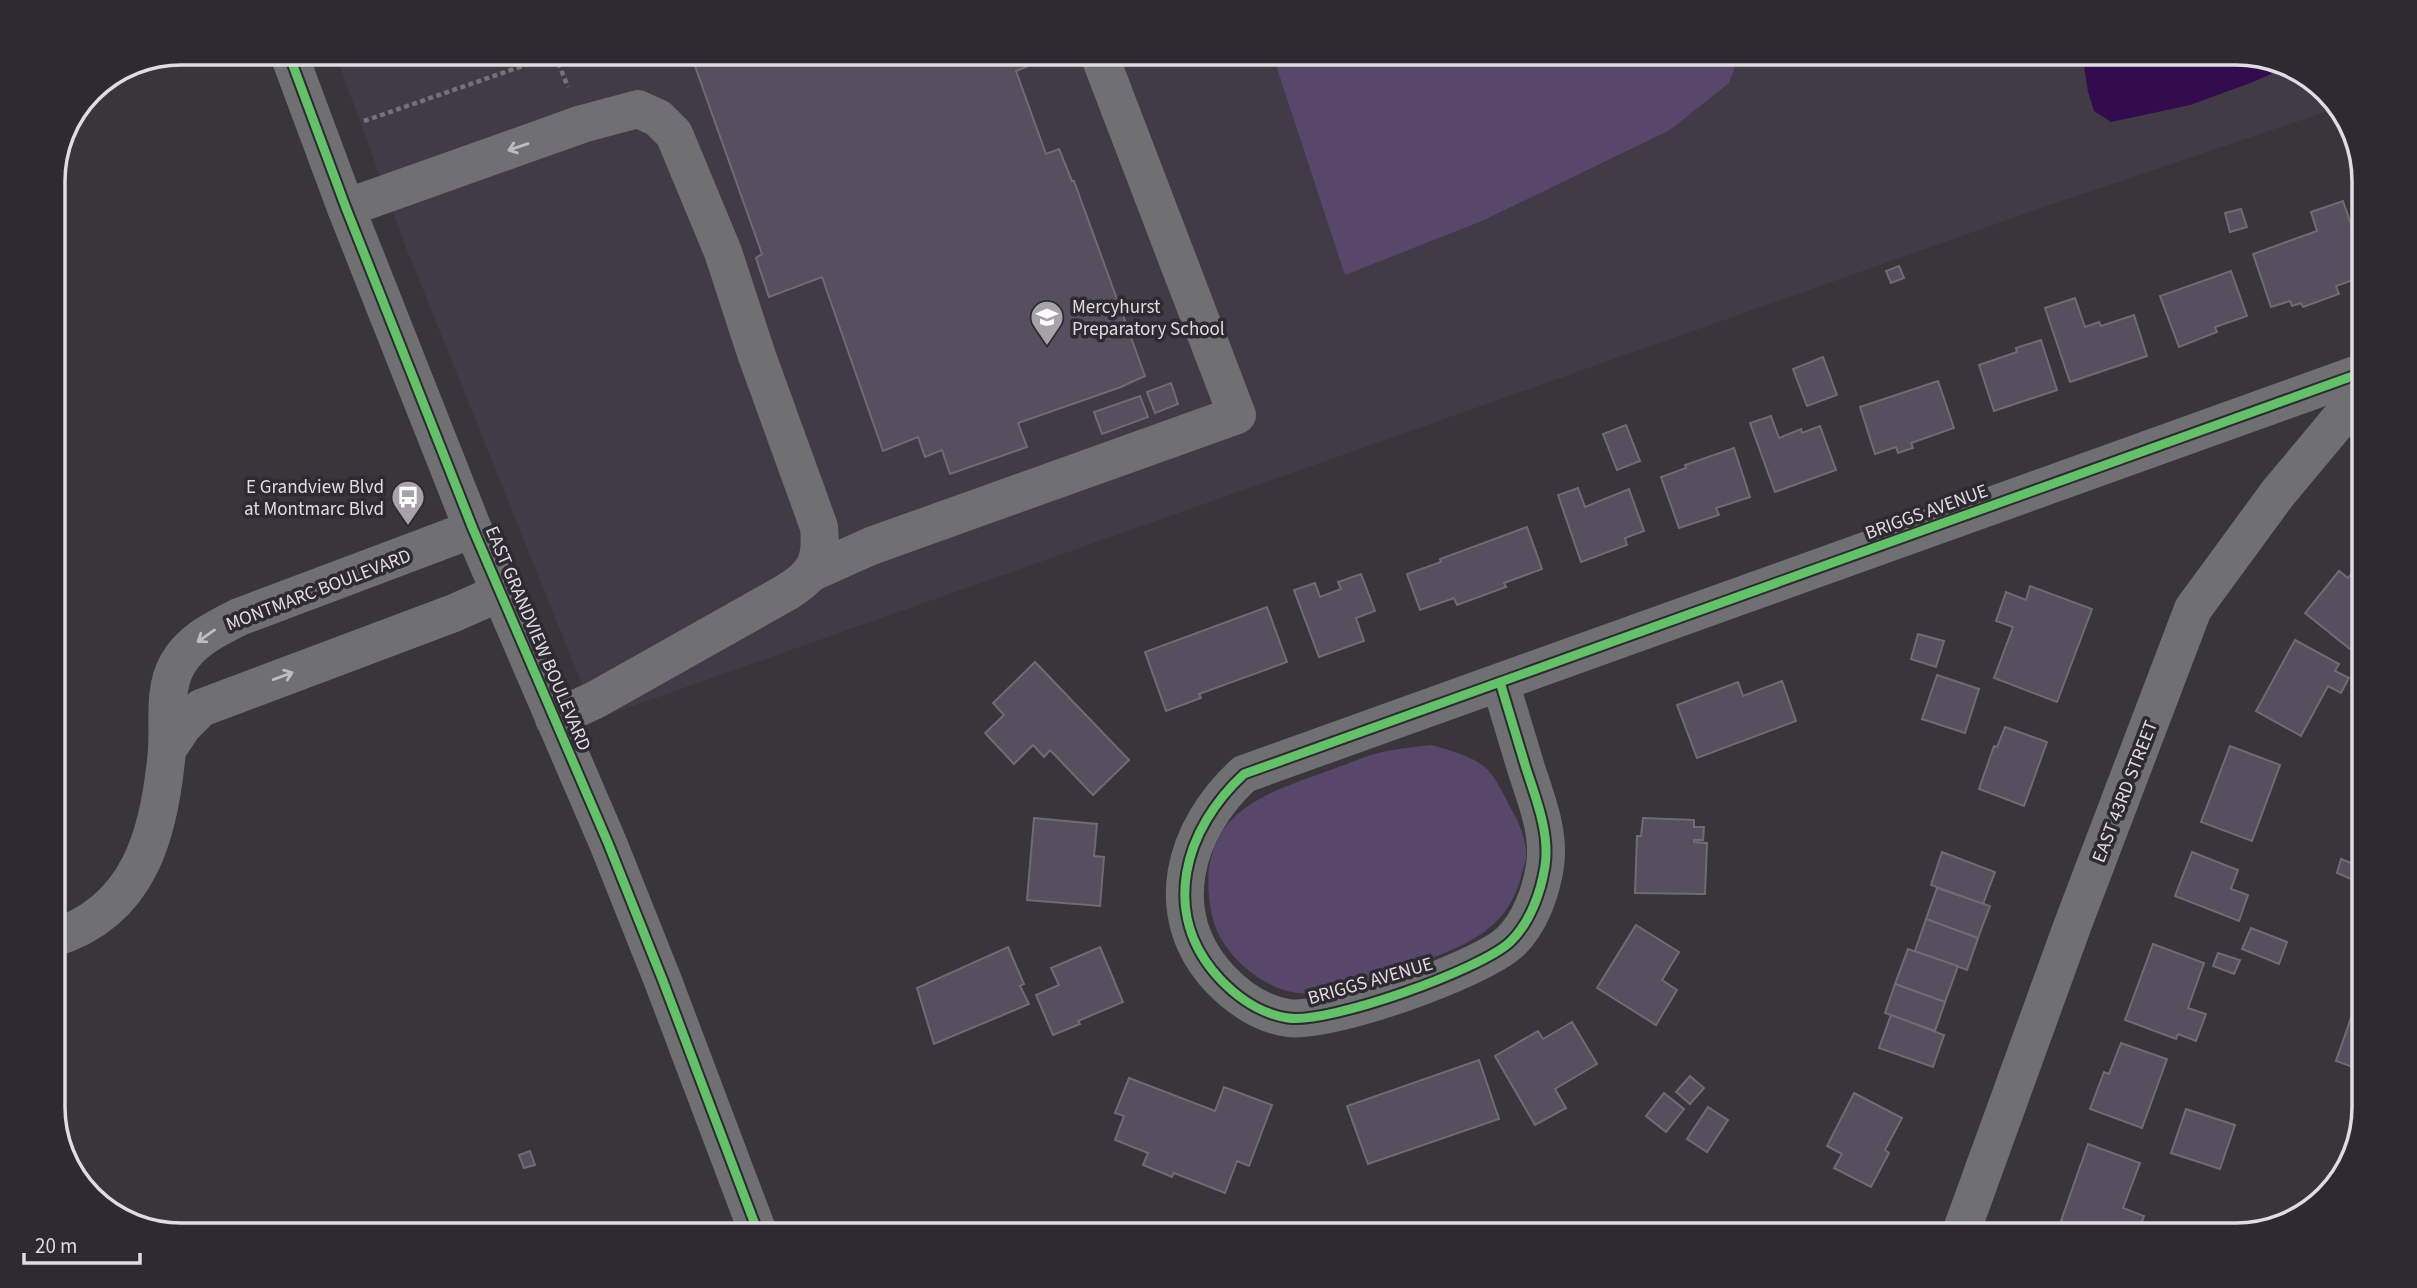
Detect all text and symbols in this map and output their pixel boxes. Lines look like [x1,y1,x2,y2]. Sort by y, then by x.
one-way arrow [507,142,529,154]
place label: Mercyhurst Preparatory School [1072,294,1225,343]
school or university icon: Mercyhurst Preparatory School [1028,298,1066,347]
place label: E Grandview Blvd at Montmarc Blvd [244,474,384,523]
bus stop icon: E Grandview Blvd at Montmarc Blvd [389,478,427,527]
street label: BRIGGS AVENUE [1861,478,1992,547]
street label: EAST GRANDVIEW BOULEVARD [478,522,597,755]
street label: MONTMARC BOULEVARD [222,543,415,638]
one-way arrow [197,629,216,643]
one-way arrow [271,669,293,681]
street label: EAST 43RD STREET [2086,717,2165,867]
street label: BRIGGS AVENUE [1305,951,1436,1012]
scale bar [24,1222,140,1266]
text: 20 m [35,1231,77,1261]

